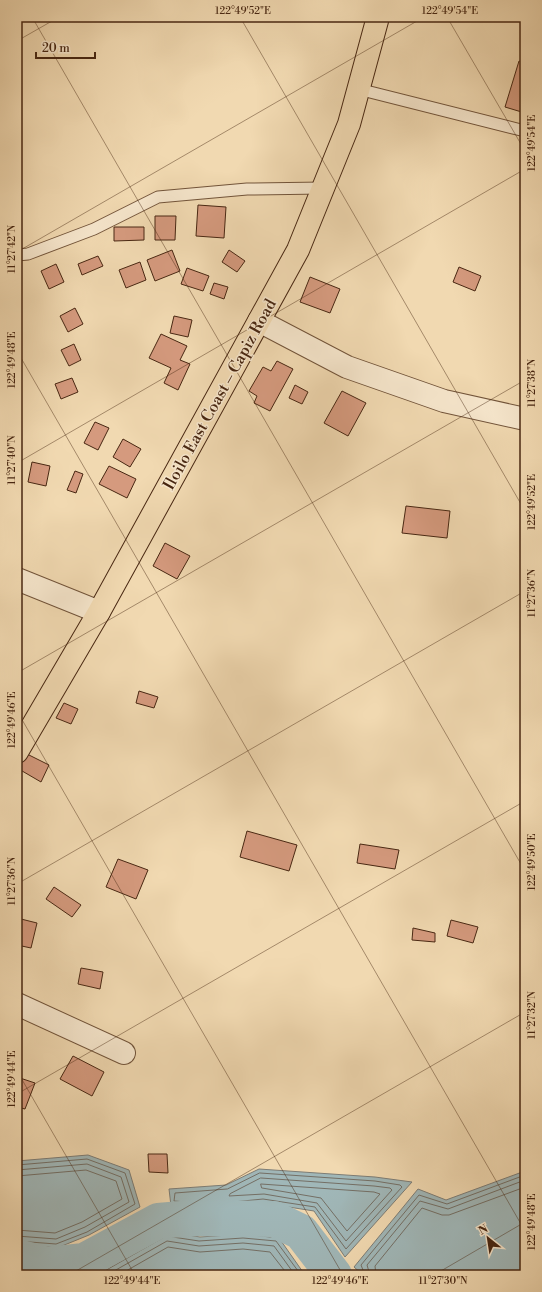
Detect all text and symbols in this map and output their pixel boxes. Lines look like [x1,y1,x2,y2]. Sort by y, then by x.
text: 122°49'52"E [215,5,271,17]
text: 122°49'54"E [422,5,478,17]
scale bar [36,34,95,60]
text: 20 m [42,41,70,56]
text: 122°49'54"E [526,115,538,171]
text: 11°27'42"N [6,224,18,273]
street label: Iloilo East Coast – Capiz Road [159,296,281,493]
text: 122°49'48"E [6,332,18,388]
text: 11°27'38"N [526,358,538,407]
text: 11°27'40"N [6,435,18,485]
text: 122°49'52"E [526,474,538,530]
text: 11°27'36"N [526,568,538,617]
text: 122°49'46"E [6,692,18,748]
text: 122°49'50"E [526,834,538,890]
text: 11°27'36"N [6,856,18,905]
text: 11°27'32"N [526,990,538,1039]
text: 122°49'44"E [6,1051,18,1107]
text: 122°49'48"E [526,1194,538,1250]
north arrow [468,1218,508,1258]
text: N [476,1222,491,1238]
text: 122°49'44"E [104,1275,160,1287]
text: 122°49'46"E [312,1275,368,1287]
text: 11°27'30"N [418,1275,468,1287]

